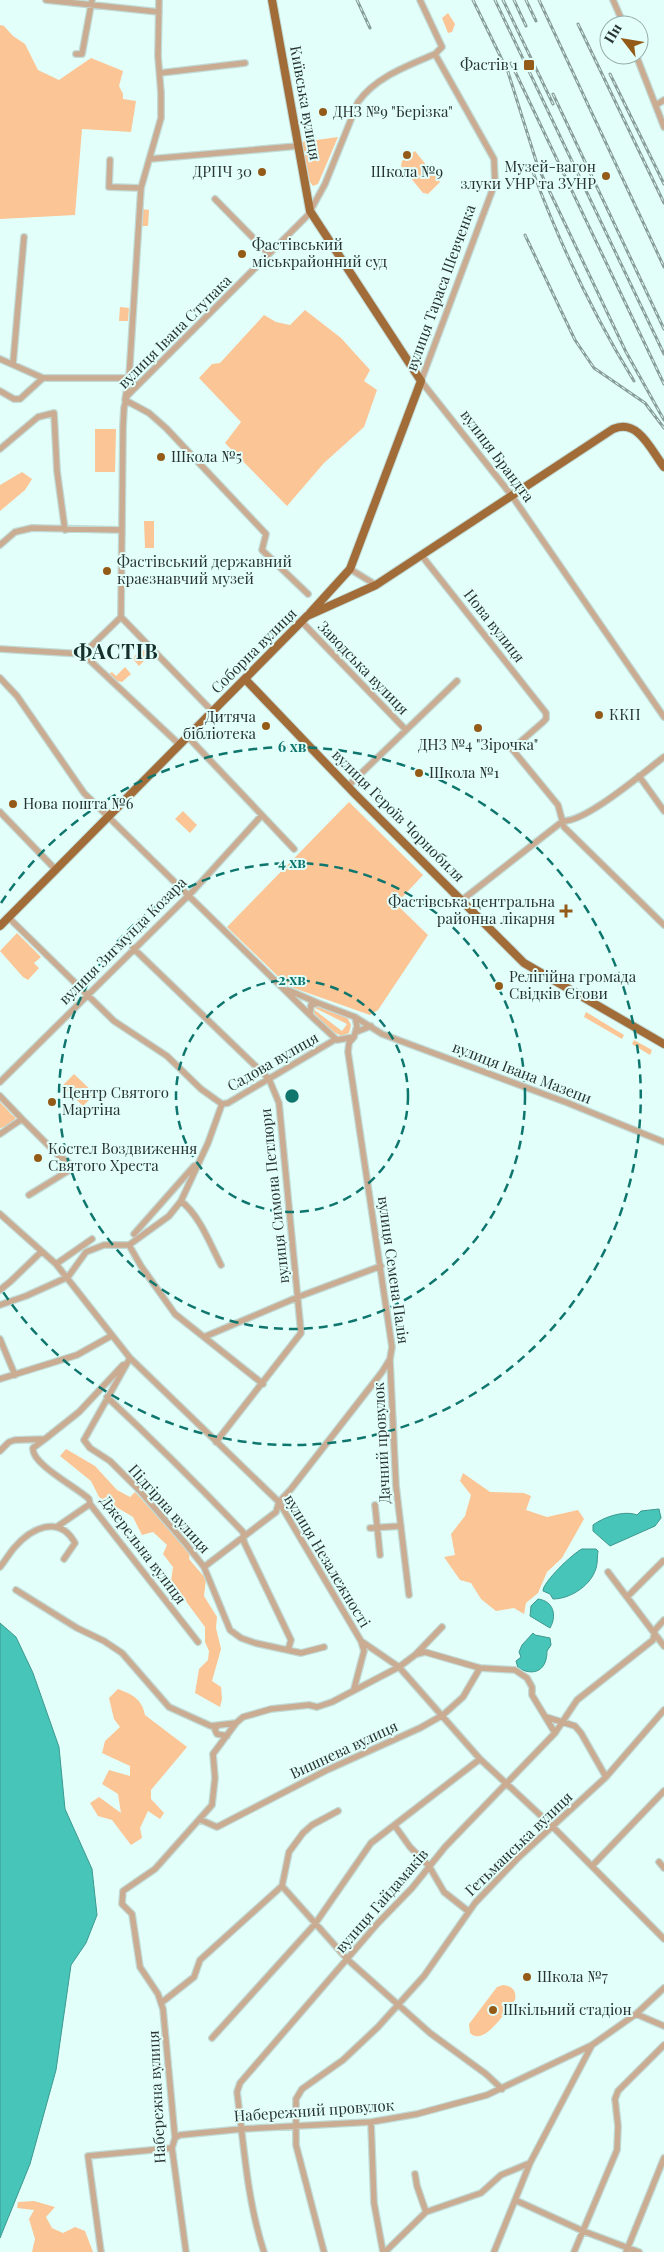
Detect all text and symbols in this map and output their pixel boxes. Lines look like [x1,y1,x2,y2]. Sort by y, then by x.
north arrow [599,15,649,65]
text: Пн [599,19,626,47]
street label: Київська вулиця [286,44,326,162]
place label: Фастів 1 [460,54,518,74]
marker: Фастів 1 [522,58,536,72]
place label: ДНЗ №9 "Берізка" [333,101,453,121]
marker: ДНЗ №9 "Берізка" [317,106,329,118]
marker: Школа №9 [401,149,413,161]
place label: Музей-вагон злуки УНР та ЗУНР [461,156,596,193]
place label: ДРПЧ 30 [193,161,252,181]
place label: Школа №9 [371,161,443,181]
marker: ДРПЧ 30 [256,166,268,178]
marker: Музей-вагон злуки УНР та ЗУНР [600,170,612,182]
street label: вулиця Тараса Шевченка [401,201,480,374]
place label: Фастівський міськрайонний суд [252,234,387,271]
marker: Фастівський міськрайонний суд [236,248,248,260]
street label: вулиця Івана Ступака [113,270,236,392]
street label: вулиця Брандта [456,405,539,506]
place label: Школа №5 [171,446,242,466]
marker: Школа №5 [155,451,167,463]
place label: Фастівський державний краєзнавчий музей [117,551,292,588]
marker: Фастівський державний краєзнавчий музей [101,565,113,577]
street label: Нова вулиця [460,585,530,666]
street label: Соборна вулиця [206,603,300,697]
street label: Заводська вулиця [314,616,414,719]
district label: ФАСТІВ [73,637,159,664]
place label: ККП [609,704,641,724]
place label: Дитяча бібліотека [183,706,257,743]
marker: ККП [593,709,605,721]
marker: Дитяча бібліотека [260,720,272,732]
marker: ДНЗ №4 "Зірочка" [472,722,484,734]
place label: ДНЗ №4 "Зірочка" [418,734,538,754]
text: 6 хв [278,736,307,756]
street label: вулиця Героїв Чорнобиля [328,745,469,886]
place label: Школа №1 [429,762,500,782]
marker: Школа №1 [413,767,425,779]
place label: Нова пошта №6 [23,793,134,813]
marker: Нова пошта №6 [7,798,19,810]
text: 4 хв [278,852,306,872]
street label: вулиця Зигмунда Козара [54,872,191,1008]
place label: Фастівська центральна районна лікарня [388,891,556,928]
marker: Фастівська центральна районна лікарня [559,904,573,918]
place label: Релігійна громада Свідків Єгови [509,966,637,1003]
text: 2 хв [278,969,306,989]
marker: Релігійна громада Свідків Єгови [493,980,505,992]
street label: Садова вулиця [223,1027,322,1095]
street label: вулиця Івана Мазепи [450,1036,595,1108]
place label: Центр Святого Мартіна [62,1082,169,1119]
centre of rings [283,1087,301,1105]
marker: Центр Святого Мартіна [46,1096,58,1108]
street label: вулиця Симона Петлюри [255,1108,293,1285]
place label: Костел Воздвиження Святого Хреста [48,1138,197,1175]
marker: Костел Воздвиження Святого Хреста [32,1152,44,1164]
street label: вулиця Семена Палія [374,1195,414,1345]
street label: Дачний провулок [368,1381,394,1504]
street label: Підгірна вулиця [124,1460,215,1557]
street label: вулиця Незалежності [280,1490,376,1631]
street label: Джерельна вулиця [96,1491,191,1608]
street label: Вишнева вулиця [286,1715,401,1783]
street label: Гетьманська вулиця [460,1787,576,1900]
street label: вулиця Гайдамаків [330,1844,432,1957]
place label: Школа №7 [537,1966,608,1986]
marker: Школа №7 [521,1971,533,1983]
place label: Шкільний стадіон [503,1999,632,2019]
marker: Шкільний стадіон [487,2004,499,2016]
street label: Набережна вулиця [143,2030,169,2164]
street label: Набережний провулок [233,2094,395,2126]

